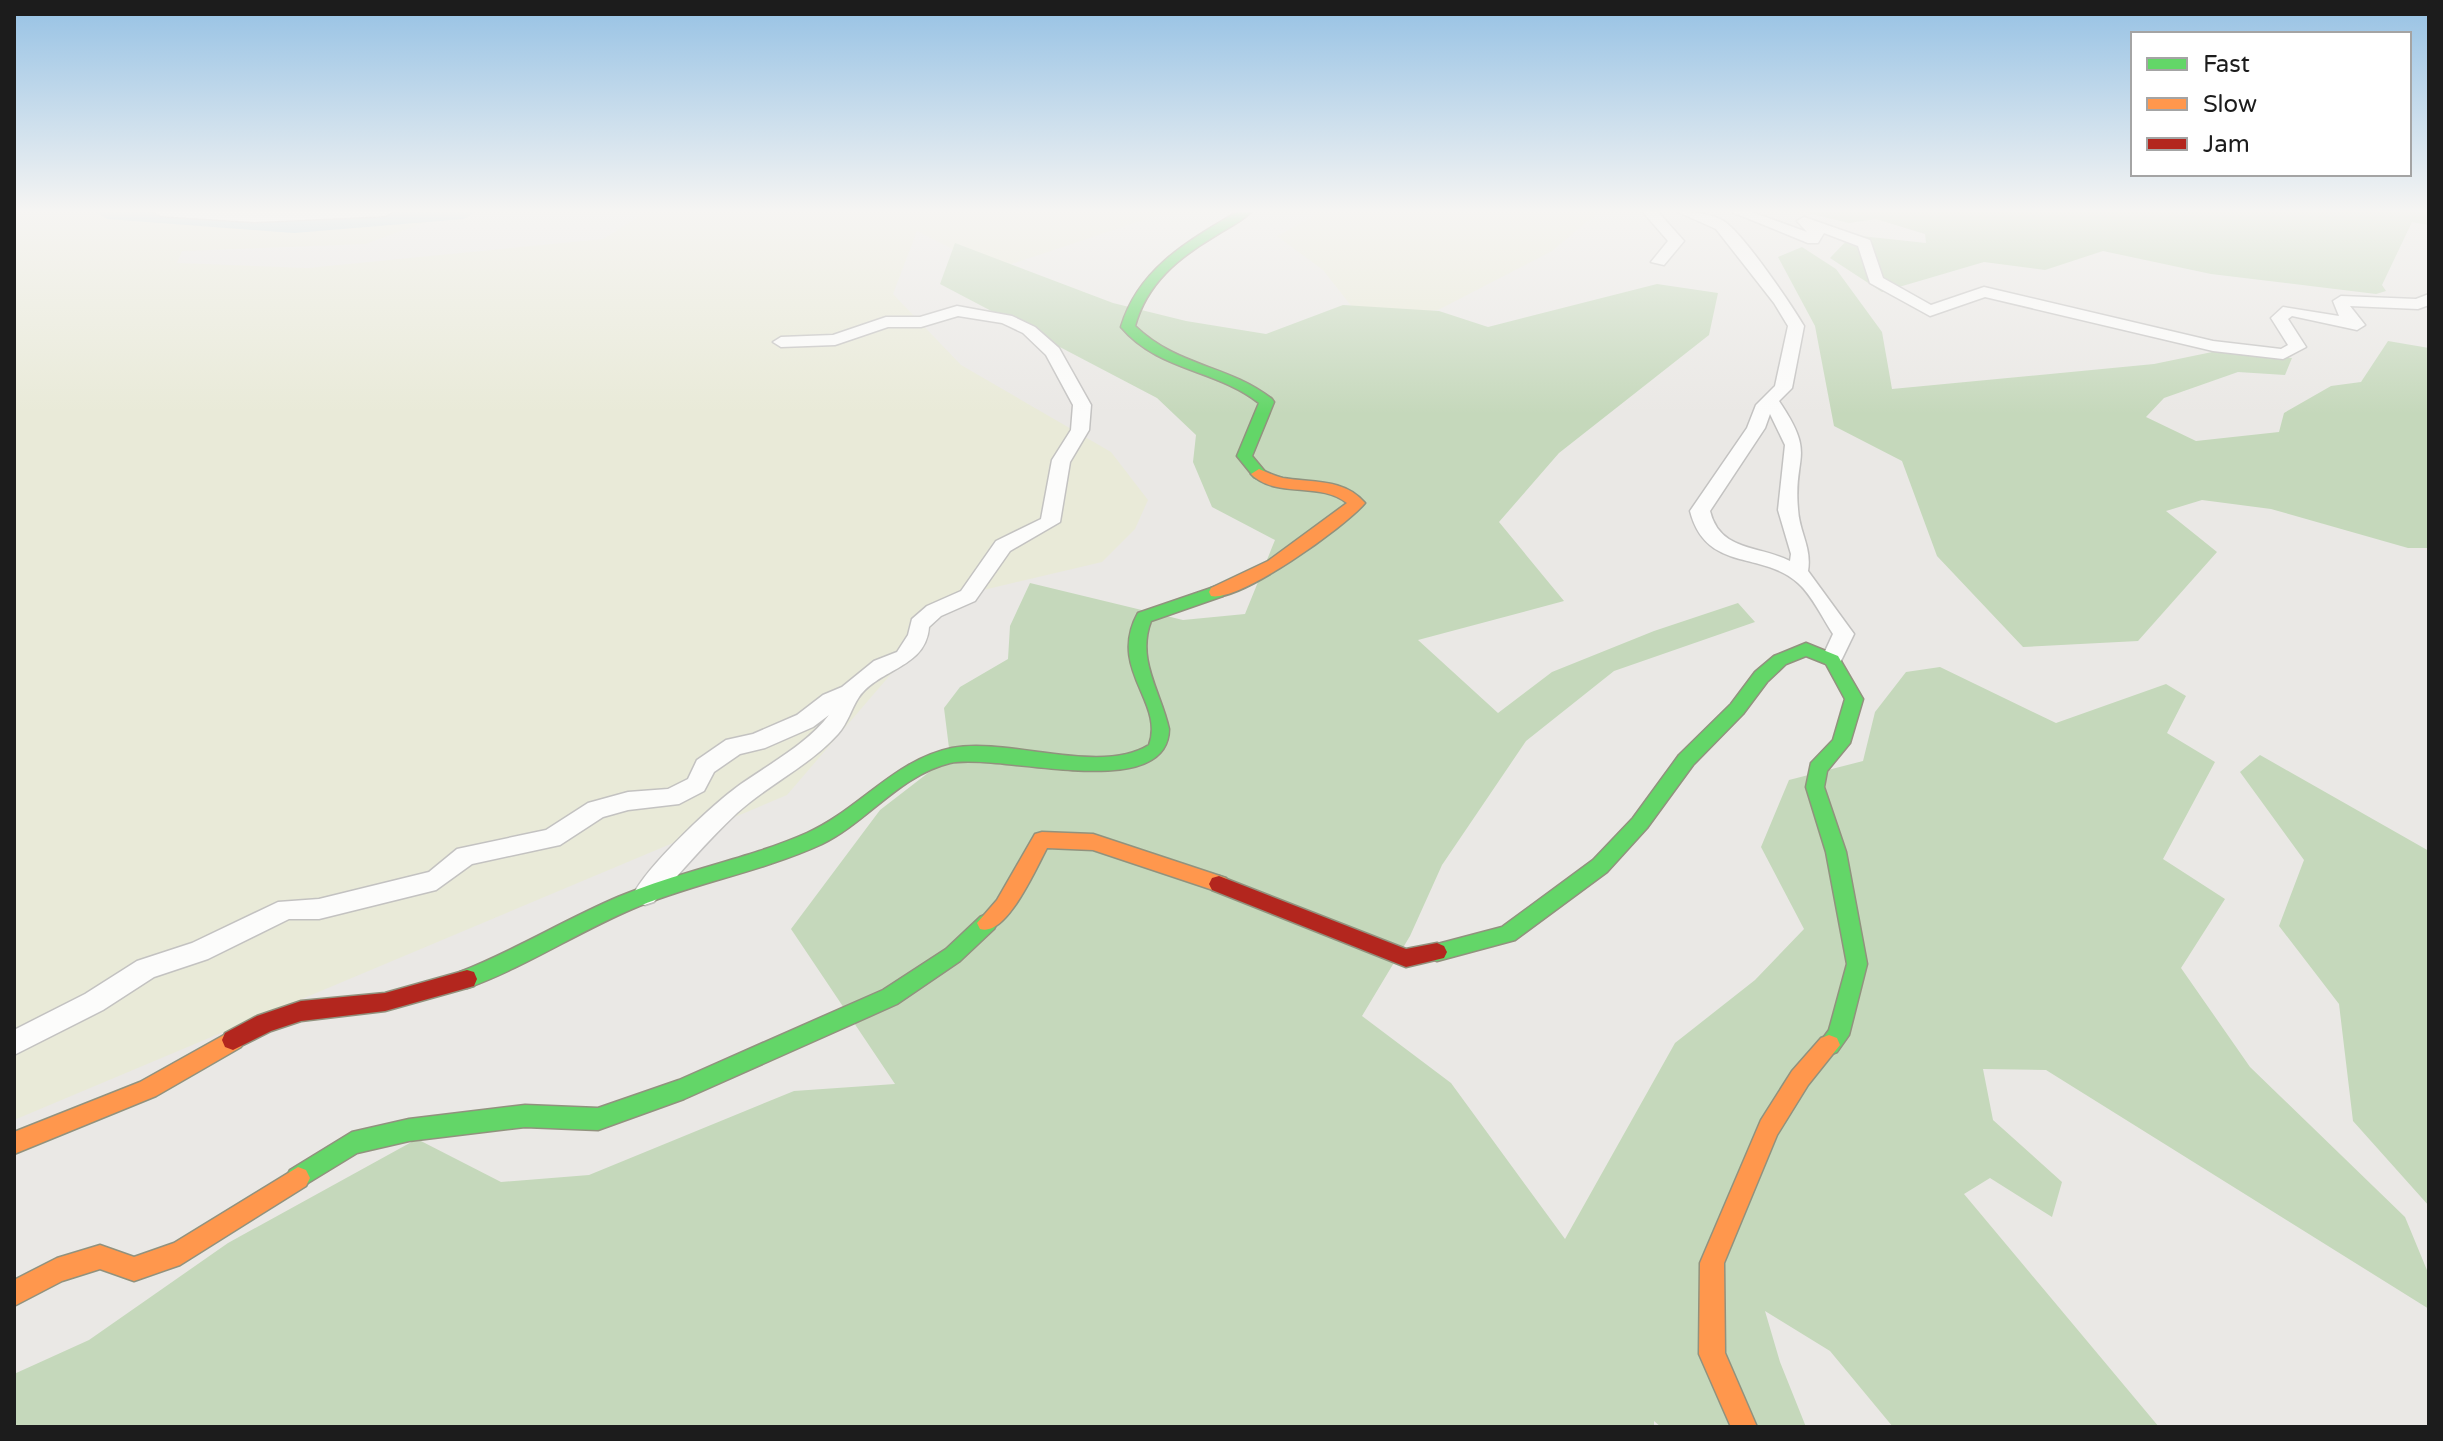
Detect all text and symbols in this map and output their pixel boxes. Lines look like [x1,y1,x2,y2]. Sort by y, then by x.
legend [2131,32,2411,176]
text: Fast [2203,50,2250,79]
text: Slow [2203,90,2257,119]
text: Jam [2203,130,2250,159]

